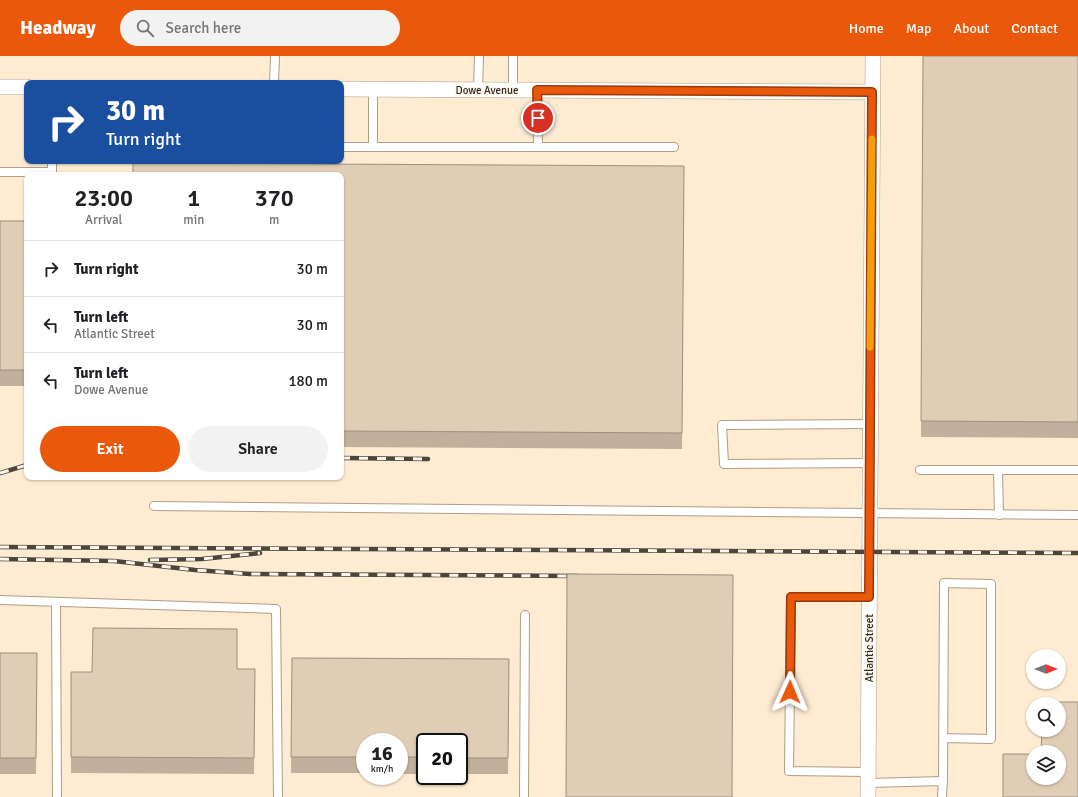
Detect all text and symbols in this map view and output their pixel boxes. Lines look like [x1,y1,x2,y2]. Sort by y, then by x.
search box [120,10,400,46]
text: Headway [20,16,96,40]
icon: search [134,17,156,39]
text: Search here [166,19,241,37]
text: Home [849,20,884,37]
text: Map [906,20,931,37]
text: About [953,20,989,37]
text: Contact [1011,20,1058,37]
street label: Dowe Avenue [456,84,518,97]
text: 30 m [106,94,165,128]
icon: right [40,96,92,148]
pin [521,101,555,135]
icon: arrive [527,107,549,129]
text: Turn right [106,128,181,150]
text: 23:00 [74,183,133,213]
text: 1 [187,183,200,213]
text: 370 [255,183,294,213]
text: Arrival [85,212,122,228]
text: min [183,212,204,228]
text: m [269,212,279,228]
icon: right [40,258,62,280]
text: Turn right [74,260,139,278]
text: 30 m [297,260,328,278]
text: Turn left [74,308,128,326]
icon: left [40,314,62,336]
text: 30 m [297,316,328,334]
text: Atlantic Street [74,326,155,342]
text: Turn left [74,364,128,382]
icon: left [40,370,62,392]
text: 180 m [288,372,328,390]
text: Dowe Avenue [74,382,148,398]
button: Exit [40,426,180,472]
button: Share [188,426,328,472]
street label: Atlantic Street [863,614,876,682]
north arrow [1026,649,1066,689]
map controls [1026,649,1066,785]
position arrow [769,671,811,713]
button: search [1026,697,1066,737]
speed limit sign: 20 [416,733,468,785]
text: 16 [371,741,393,766]
button: layers [1026,745,1066,785]
text: km/h [371,763,393,775]

